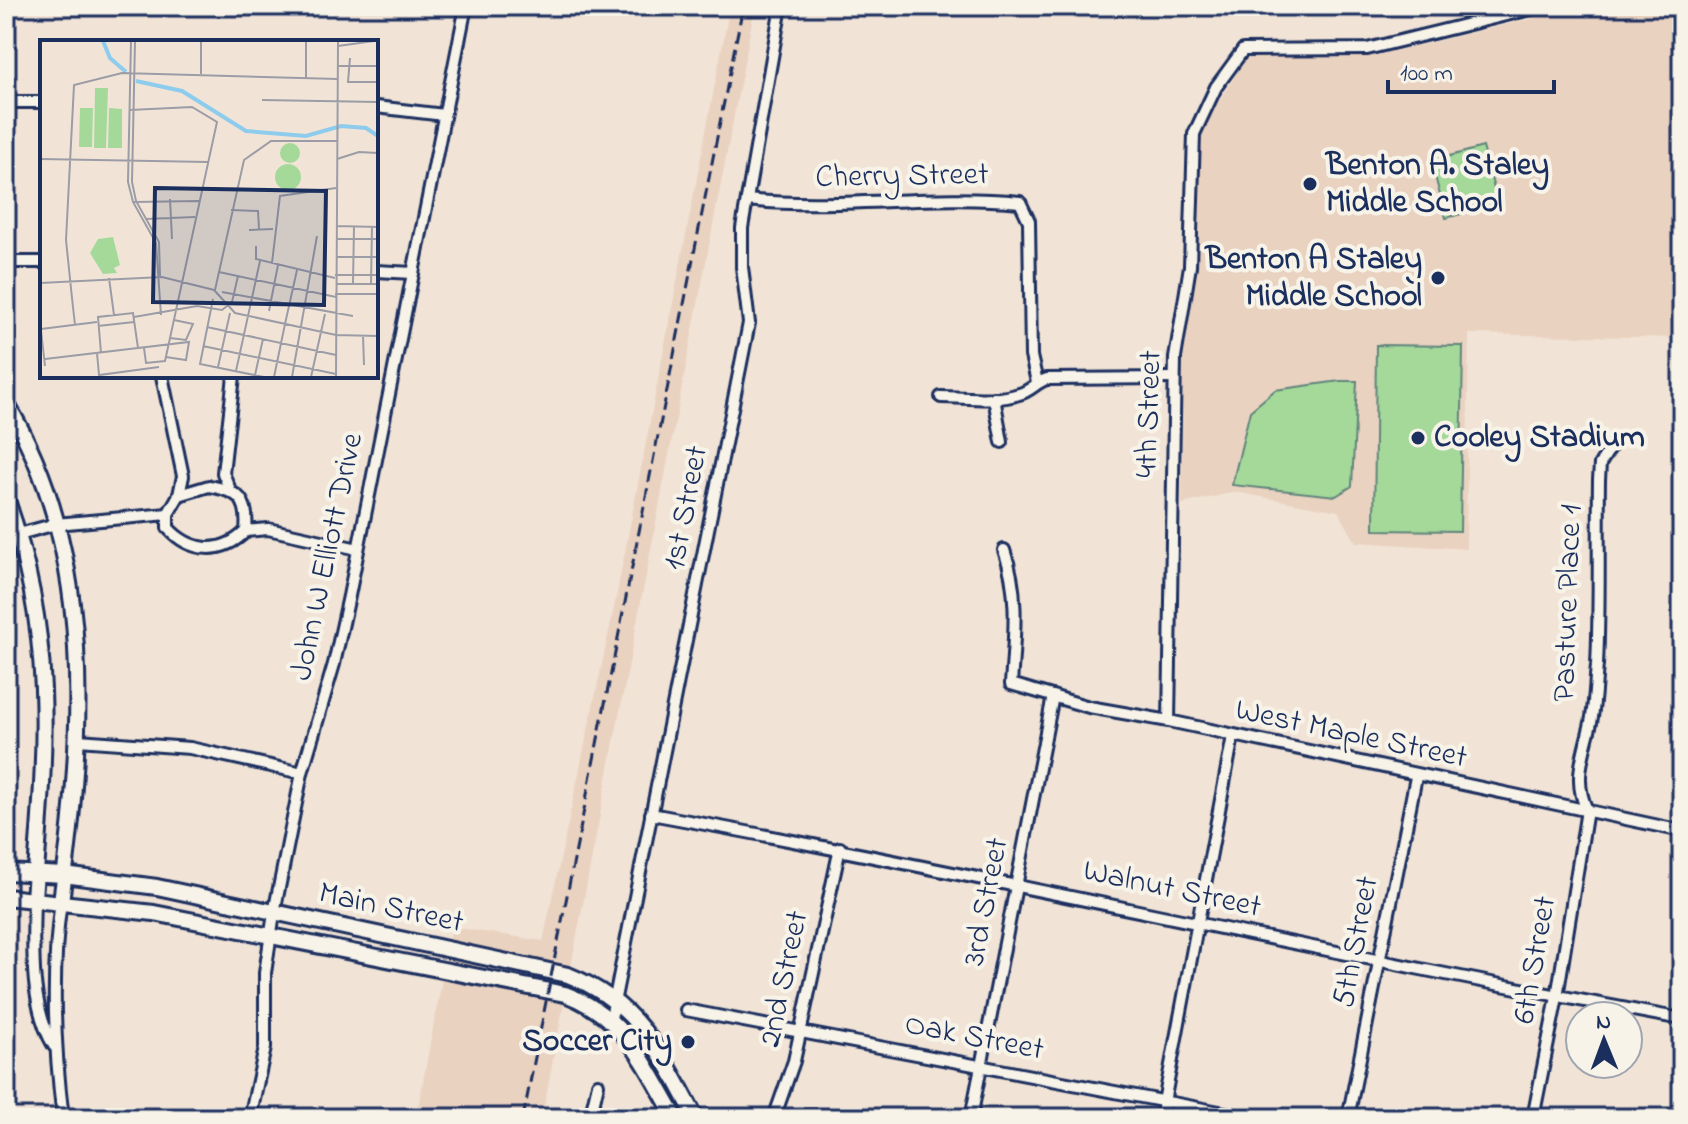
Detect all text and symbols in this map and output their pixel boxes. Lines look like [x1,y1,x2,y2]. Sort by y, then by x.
inset map [40,40,378,378]
scale bar [1388,44,1554,94]
text: 100 m [1400,57,1453,92]
place label: Benton A. Staley Middle School [1324,143,1549,227]
street label: Cherry Street [815,152,989,202]
marker: Benton A. Staley Middle School [1301,175,1319,193]
place label: Benton A Staley Middle School [1203,237,1422,321]
marker: Benton A Staley Middle School [1429,269,1447,287]
street label: 4th Street [1124,349,1176,479]
place label: Cooley Stadium [1434,415,1645,463]
street label: John W Elliott Drive [279,428,377,685]
marker: Cooley Stadium [1409,429,1427,447]
street label: 1st Street [652,442,722,574]
street label: Pasture Place 1 [1542,504,1596,702]
street label: West Maple Street [1231,688,1471,783]
street label: 3rd Street [952,834,1022,970]
street label: Walnut Street [1079,848,1266,932]
street label: Main Street [314,871,468,947]
street label: 5th Street [1321,872,1393,1012]
street label: 6th Street [1502,892,1570,1027]
street label: 2nd Street [748,906,822,1052]
north arrow [1564,1000,1644,1080]
street label: Oak Street [900,1001,1048,1075]
text: N [1596,1007,1611,1039]
place label: Soccer City [522,1019,672,1067]
marker: Soccer City [679,1033,697,1051]

